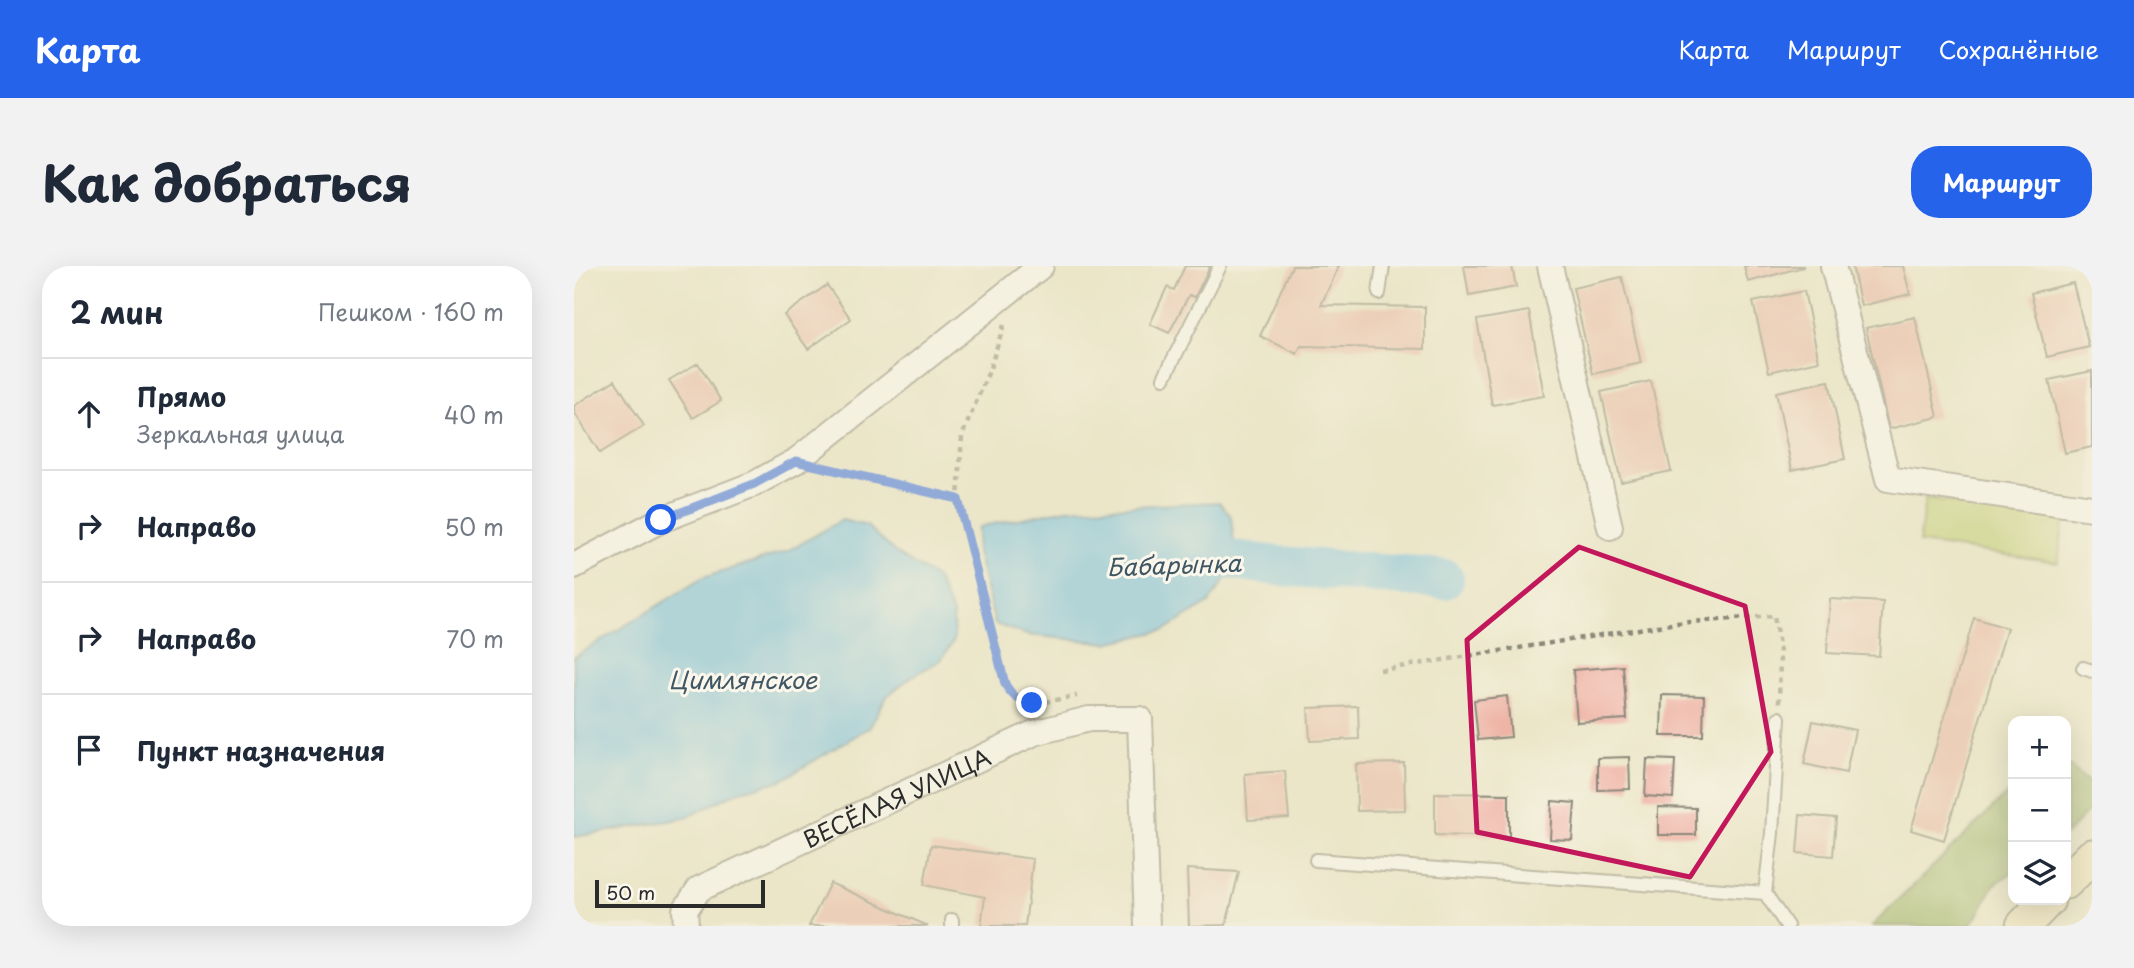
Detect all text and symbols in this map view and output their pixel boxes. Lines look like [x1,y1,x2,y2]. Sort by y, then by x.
text: Карта [35,24,141,74]
text: Карта [1678,31,1749,67]
text: Маршрут [1787,31,1901,67]
text: Сохранённые [1939,31,2099,67]
text: Как добраться [42,145,412,219]
button: Маршрут [1911,146,2092,218]
text: 2 мин [70,289,164,334]
text: Пешком · 160 m [318,294,504,329]
text: Прямо [137,377,226,416]
icon: ahead [70,395,108,433]
text: 40 m [444,397,504,432]
text: Зеркальная улица [137,416,344,451]
route start [645,504,676,535]
icon: right [70,507,108,545]
text: Направо [137,507,256,546]
text: 50 m [444,509,504,544]
water label: Бабарынка [1106,544,1243,584]
icon: right [70,619,108,657]
text: Направо [137,619,256,658]
text: 70 m [446,621,504,656]
water label: Цимлянское [669,661,818,697]
route end [1016,687,1047,718]
map controls [2008,716,2071,905]
button: + [2008,716,2071,779]
icon: arrive [70,731,108,769]
text: Пункт назначения [137,731,385,770]
street label: ВЕСЁЛАЯ УЛИЦА [797,738,996,856]
button: − [2008,779,2071,842]
button: layers [2008,842,2071,905]
scale bar [595,877,765,909]
text: 50 m [606,878,655,906]

